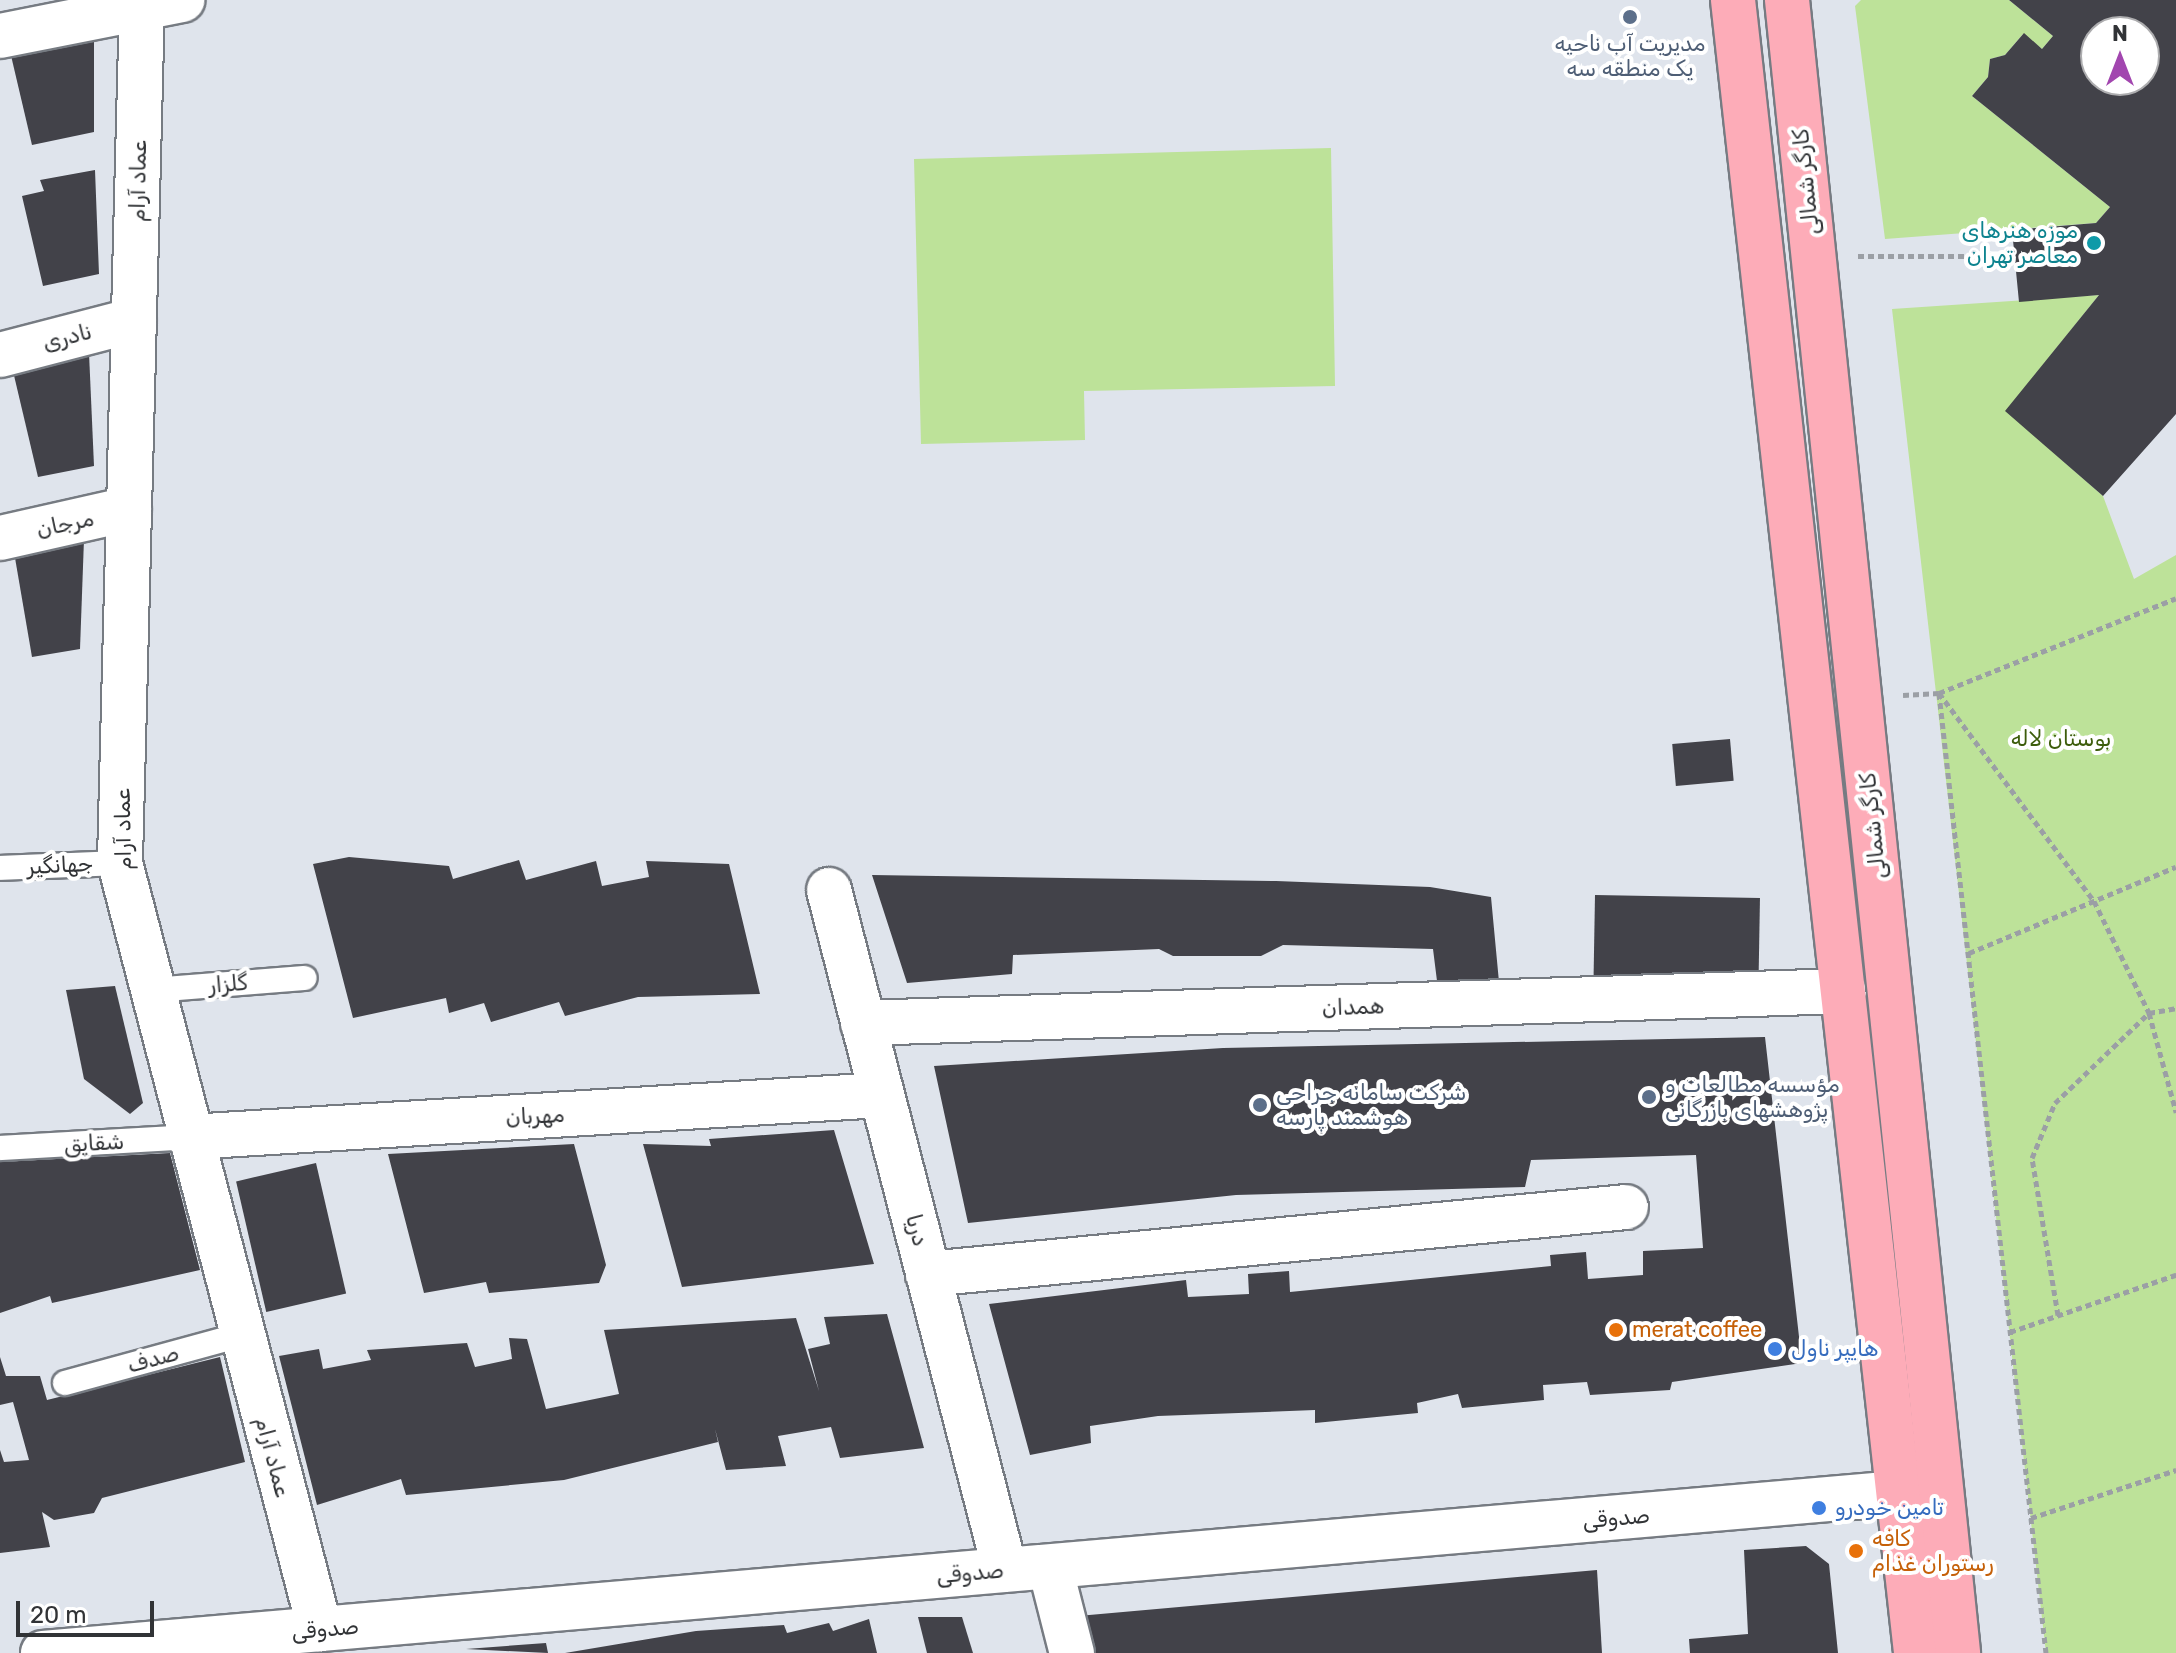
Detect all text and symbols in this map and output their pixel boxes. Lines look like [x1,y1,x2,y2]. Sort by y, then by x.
marker: مدیریت آب ناحیه یک منطقه سه [1621,8,1639,26]
north arrow [2080,16,2160,96]
text: N [2112,20,2128,47]
place label: مدیریت آب ناحیه یک منطقه سه [1554,30,1706,82]
street label: کارگر شمالی [1787,128,1825,236]
street label: عماد آرام [124,140,152,222]
place label: موزه هنرهای معاصر تهران [1961,217,2078,268]
marker: موزه هنرهای معاصر تهران [2085,234,2103,252]
street label: نادری [40,318,94,356]
street label: مرجان [34,505,96,543]
park label: بوستان لاله [2011,726,2111,752]
street label: کارگر شمالی [1854,772,1892,880]
street label: عماد آرام [109,788,137,870]
street label: جهانگیر [26,850,94,880]
street label: گلزار [207,969,249,999]
street label: همدان [1321,993,1385,1021]
place label: مؤسسه مطالعات و پژوهشهای بازرگانی [1665,1071,1840,1122]
place label: شرکت سامانه جراحی هوشمند پارسه [1276,1079,1466,1130]
marker: مؤسسه مطالعات و پژوهشهای بازرگانی [1640,1088,1658,1106]
marker: شرکت سامانه جراحی هوشمند پارسه [1251,1096,1269,1114]
street label: مهربان [505,1101,565,1131]
street label: شقایق [63,1128,125,1158]
street label: دریا [900,1211,934,1249]
place label: merat coffee [1632,1317,1762,1343]
marker: merat coffee [1607,1321,1625,1339]
place label: هايپر ناول [1791,1336,1878,1362]
street label: صدف [124,1339,182,1379]
marker: هايپر ناول [1766,1340,1784,1358]
street label: عماد آرام [250,1414,296,1500]
place label: تامین خودرو [1835,1495,1944,1521]
marker: تامین خودرو [1810,1499,1828,1517]
street label: صدوقی [1581,1502,1651,1534]
place label: کافه رستوران غذام [1872,1525,1994,1576]
marker: کافه رستوران غذام [1847,1542,1865,1560]
street label: صدوقی [935,1557,1005,1589]
scale bar [20,1585,158,1635]
text: 20 m [30,1601,87,1629]
street label: صدوقی [290,1613,360,1645]

